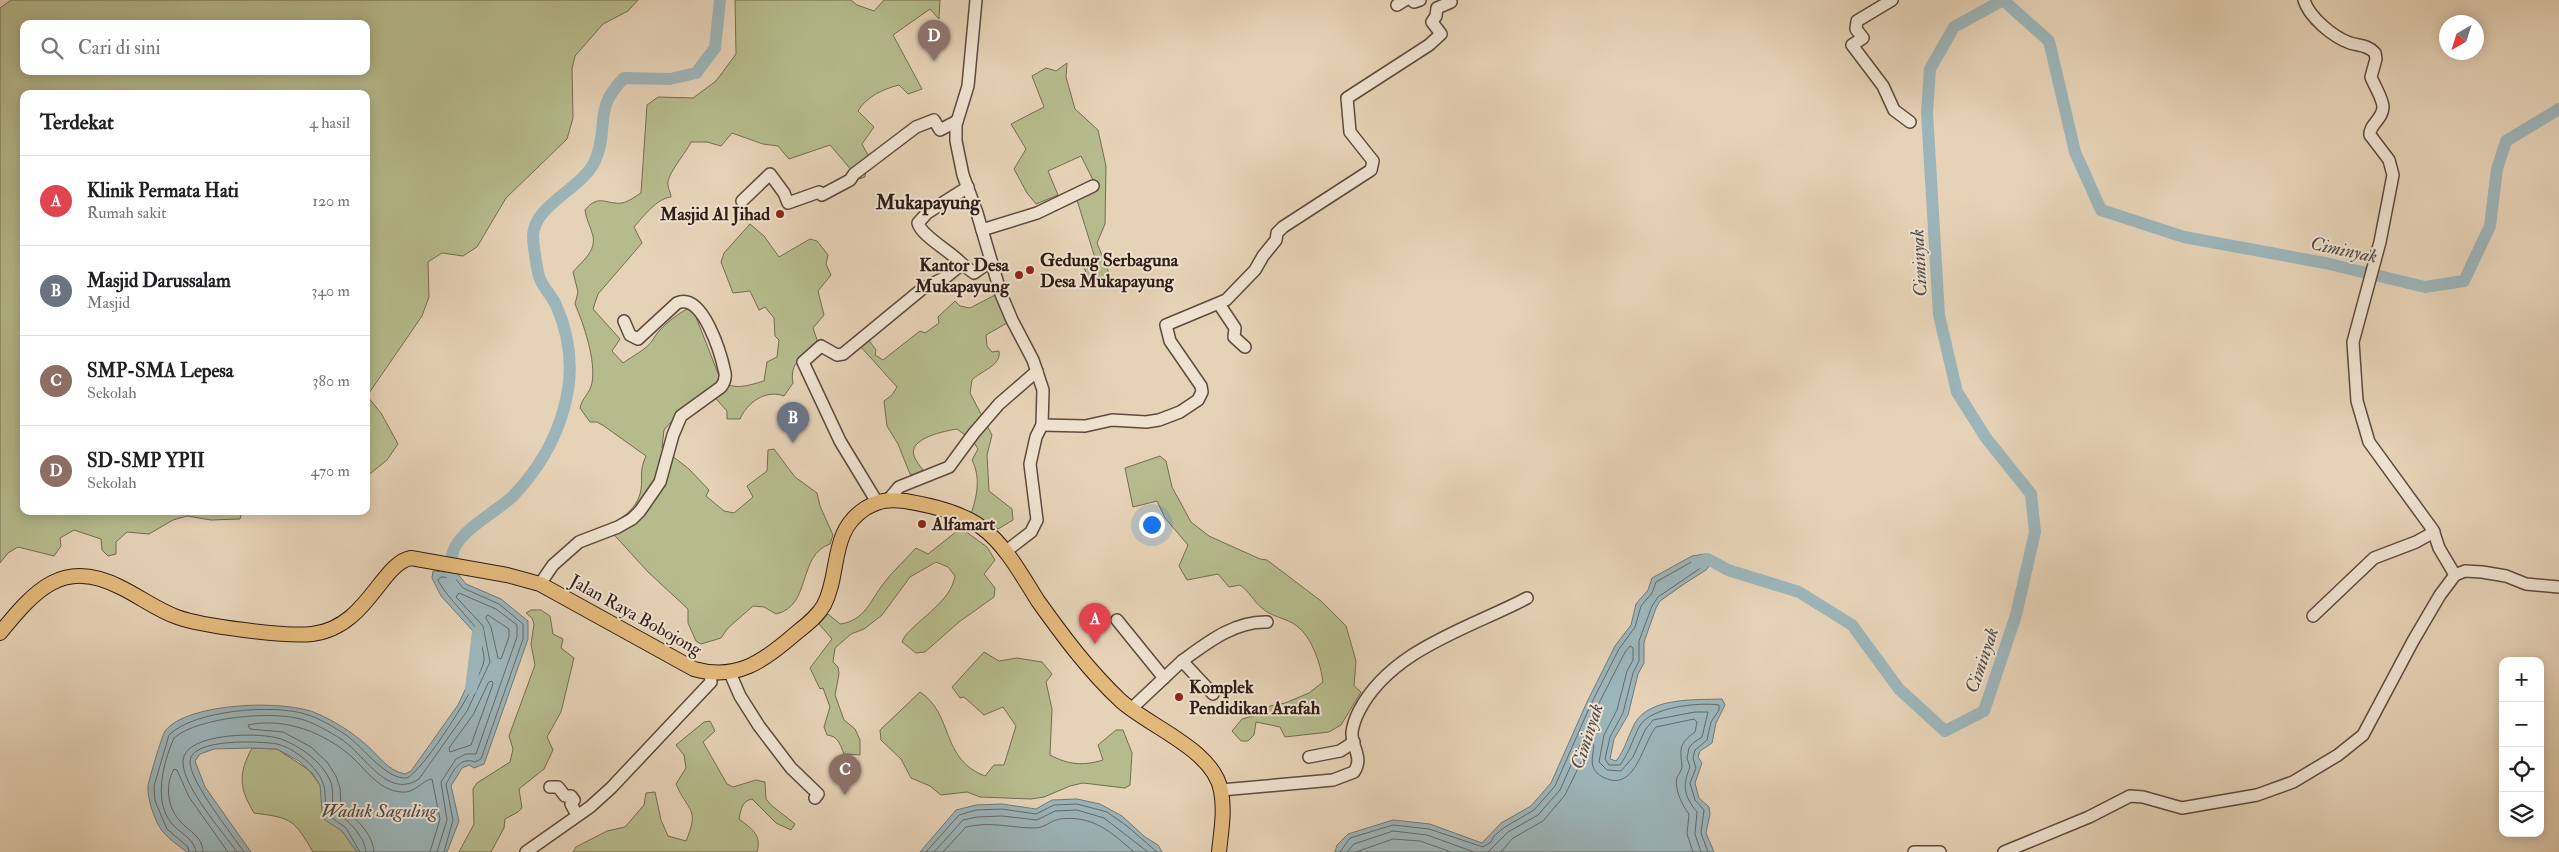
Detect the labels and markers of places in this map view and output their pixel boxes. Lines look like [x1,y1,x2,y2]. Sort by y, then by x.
pin: D [918,20,950,61]
place label: Masjid Al Jihad [659,203,770,226]
marker: Masjid Al Jihad [774,208,786,220]
place label: Gedung Serbaguna Desa Mukapayung [1040,249,1179,293]
place label: Kantor Desa Mukapayung [914,254,1010,298]
marker: Gedung Serbaguna Desa Mukapayung [1024,264,1036,276]
marker: Kantor Desa Mukapayung [1013,269,1025,281]
pin: B [777,402,809,443]
place label: Alfamart [931,513,995,536]
marker: Alfamart [916,518,928,530]
pin: A [1079,603,1111,644]
place label: Komplek Pendidikan Arafah [1189,676,1321,720]
marker: Komplek Pendidikan Arafah [1173,691,1185,703]
pin: C [829,754,861,795]

